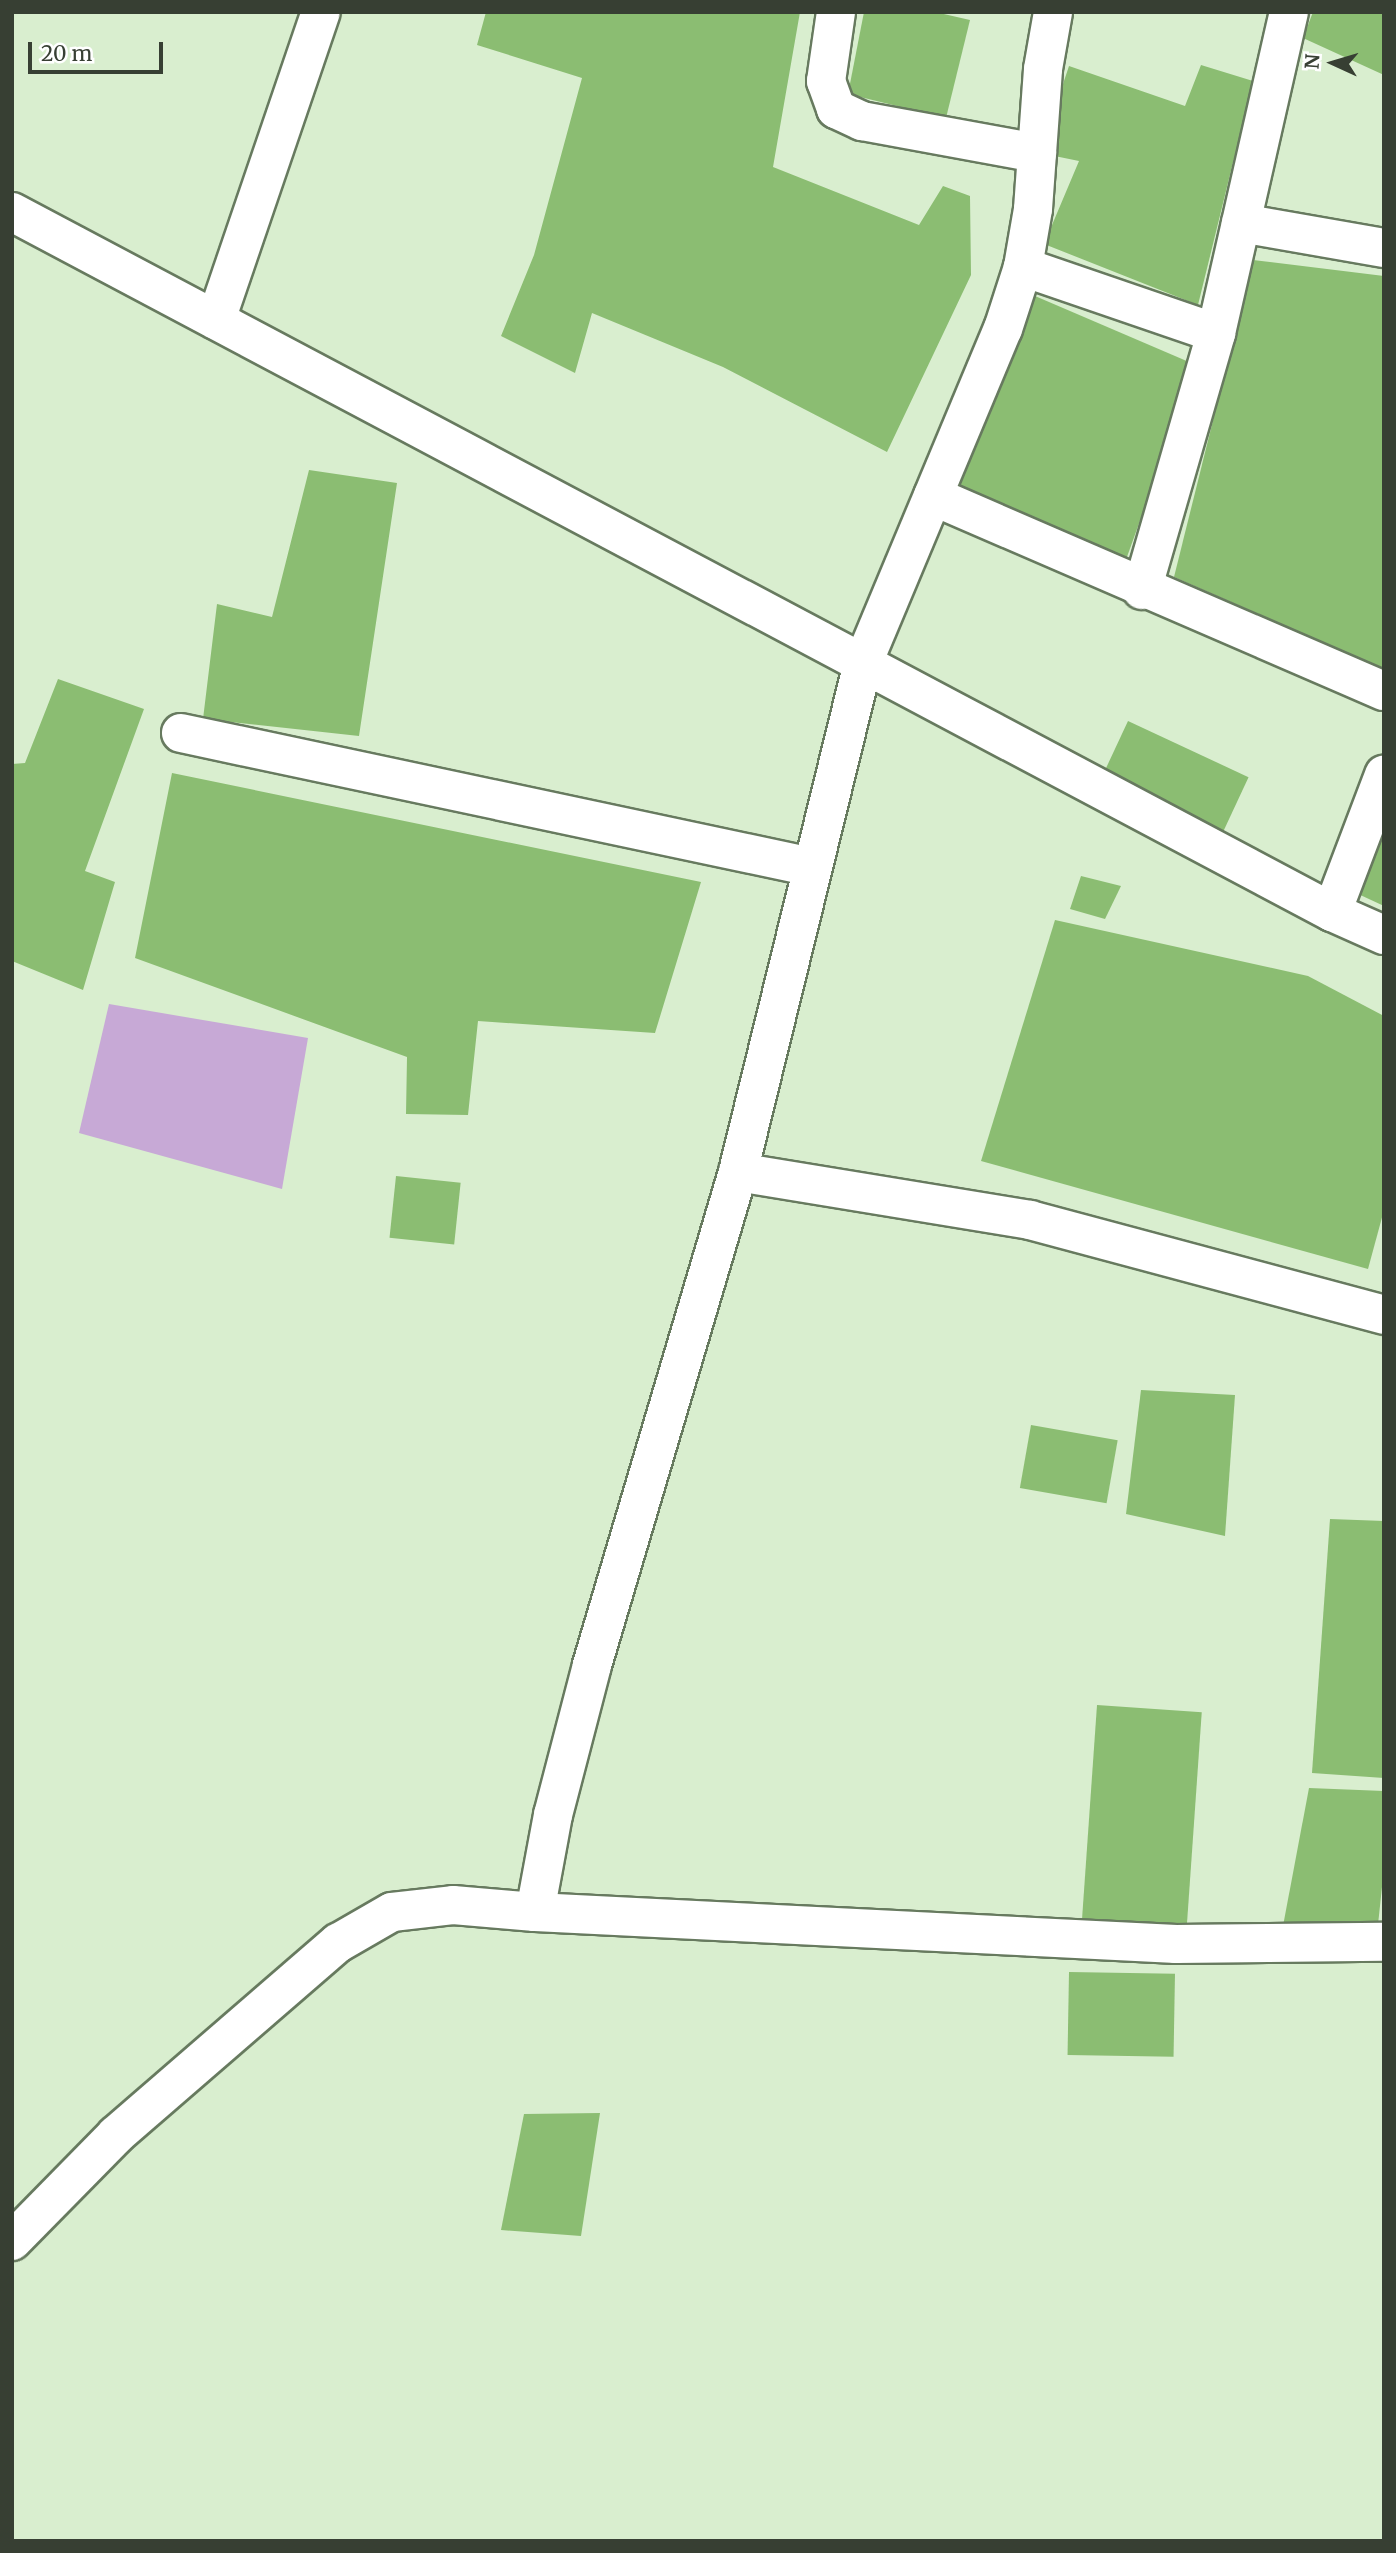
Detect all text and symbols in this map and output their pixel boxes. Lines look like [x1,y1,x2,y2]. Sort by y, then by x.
scale bar [32,28,166,72]
north arrow [1298,28,1368,98]
text: 20 m [41,40,92,67]
text: N [1300,53,1325,70]

